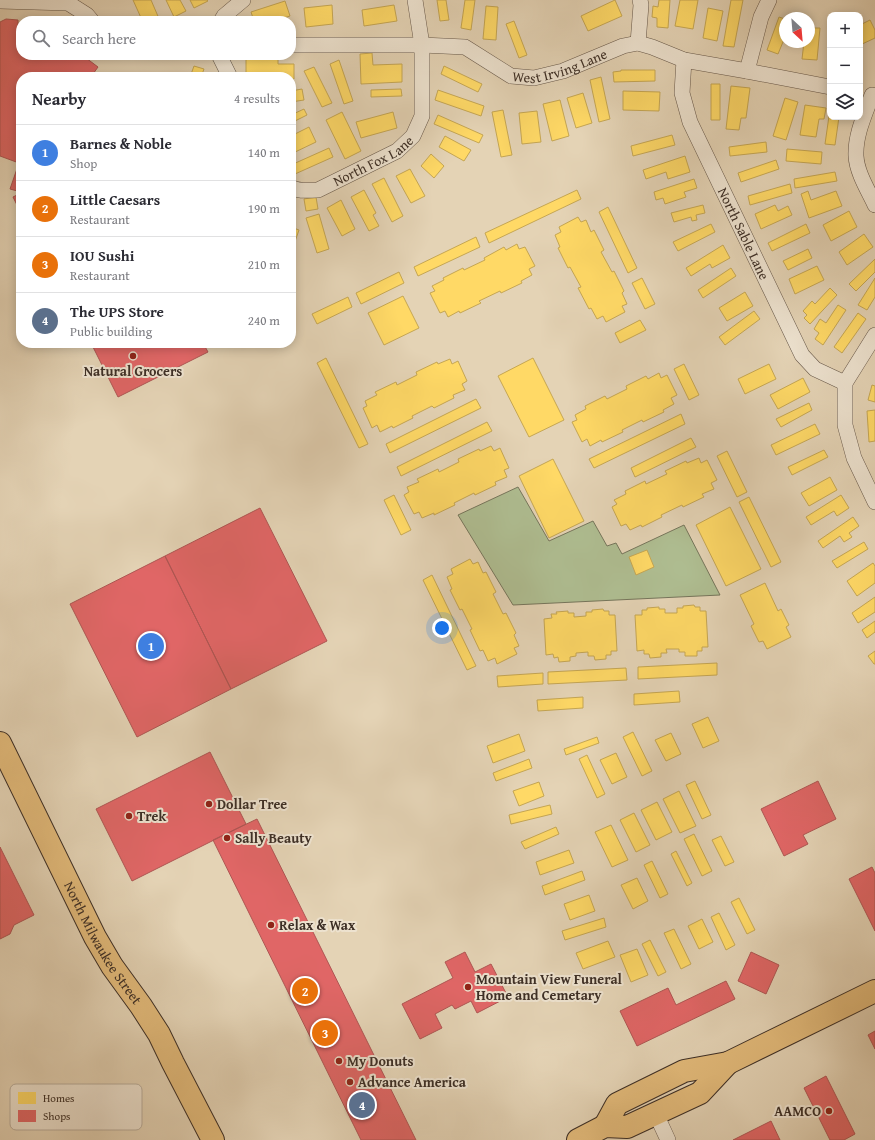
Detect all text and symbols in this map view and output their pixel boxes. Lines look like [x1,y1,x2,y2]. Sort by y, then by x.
north arrow [779,12,815,48]
map controls [827,12,863,120]
button: + [827,12,863,48]
search box [16,16,296,60]
icon: search [30,27,52,49]
text: Search here [62,28,136,49]
street label: West Irving Lane [512,44,610,88]
button: − [827,48,863,84]
button: layers [827,84,863,120]
text: Nearby [32,86,86,111]
text: 4 results [234,89,280,108]
street label: North Fox Lane [330,130,418,191]
text: Barnes & Noble [70,133,172,154]
text: 1 [42,143,48,162]
text: 140 m [248,143,280,162]
text: Shop [70,154,97,173]
street label: North Sable Lane [713,184,775,284]
text: Little Caesars [70,189,160,210]
text: 2 [42,199,48,218]
text: 190 m [248,199,280,218]
text: Restaurant [70,210,130,229]
text: IOU Sushi [70,245,134,266]
text: 3 [42,255,48,274]
text: 210 m [248,255,280,274]
text: Restaurant [70,266,130,285]
text: The UPS Store [70,301,164,322]
text: 4 [42,311,48,330]
text: 240 m [248,311,280,330]
text: Public building [70,322,152,341]
marker: Natural Grocers [128,351,138,361]
place label: Natural Grocers [84,361,182,381]
your location [432,618,452,638]
pin: 1 [138,631,164,661]
place label: Dollar Tree [217,794,287,814]
marker: Dollar Tree [204,799,214,809]
place label: Trek [137,806,167,826]
marker: Trek [124,811,134,821]
place label: Sally Beauty [235,828,313,848]
marker: Sally Beauty [222,833,232,843]
street label: North Milwaukee Street [59,878,147,1009]
place label: Relax & Wax [279,915,356,935]
marker: Relax & Wax [266,920,276,930]
place label: Mountain View Funeral Home and Cemetary [476,969,623,1005]
pin: 2 [292,976,318,1006]
marker: Mountain View Funeral Home and Cemetary [463,982,473,992]
pin: 3 [312,1018,338,1048]
place label: My Donuts [347,1051,414,1071]
marker: My Donuts [334,1056,344,1066]
place label: Advance America [358,1072,467,1092]
marker: Advance America [345,1077,355,1087]
legend [10,1084,142,1130]
text: Homes [43,1090,74,1106]
pin: 4 [349,1090,375,1120]
place label: AAMCO [774,1101,821,1121]
marker: AAMCO [824,1106,834,1116]
text: Shops [43,1108,70,1124]

